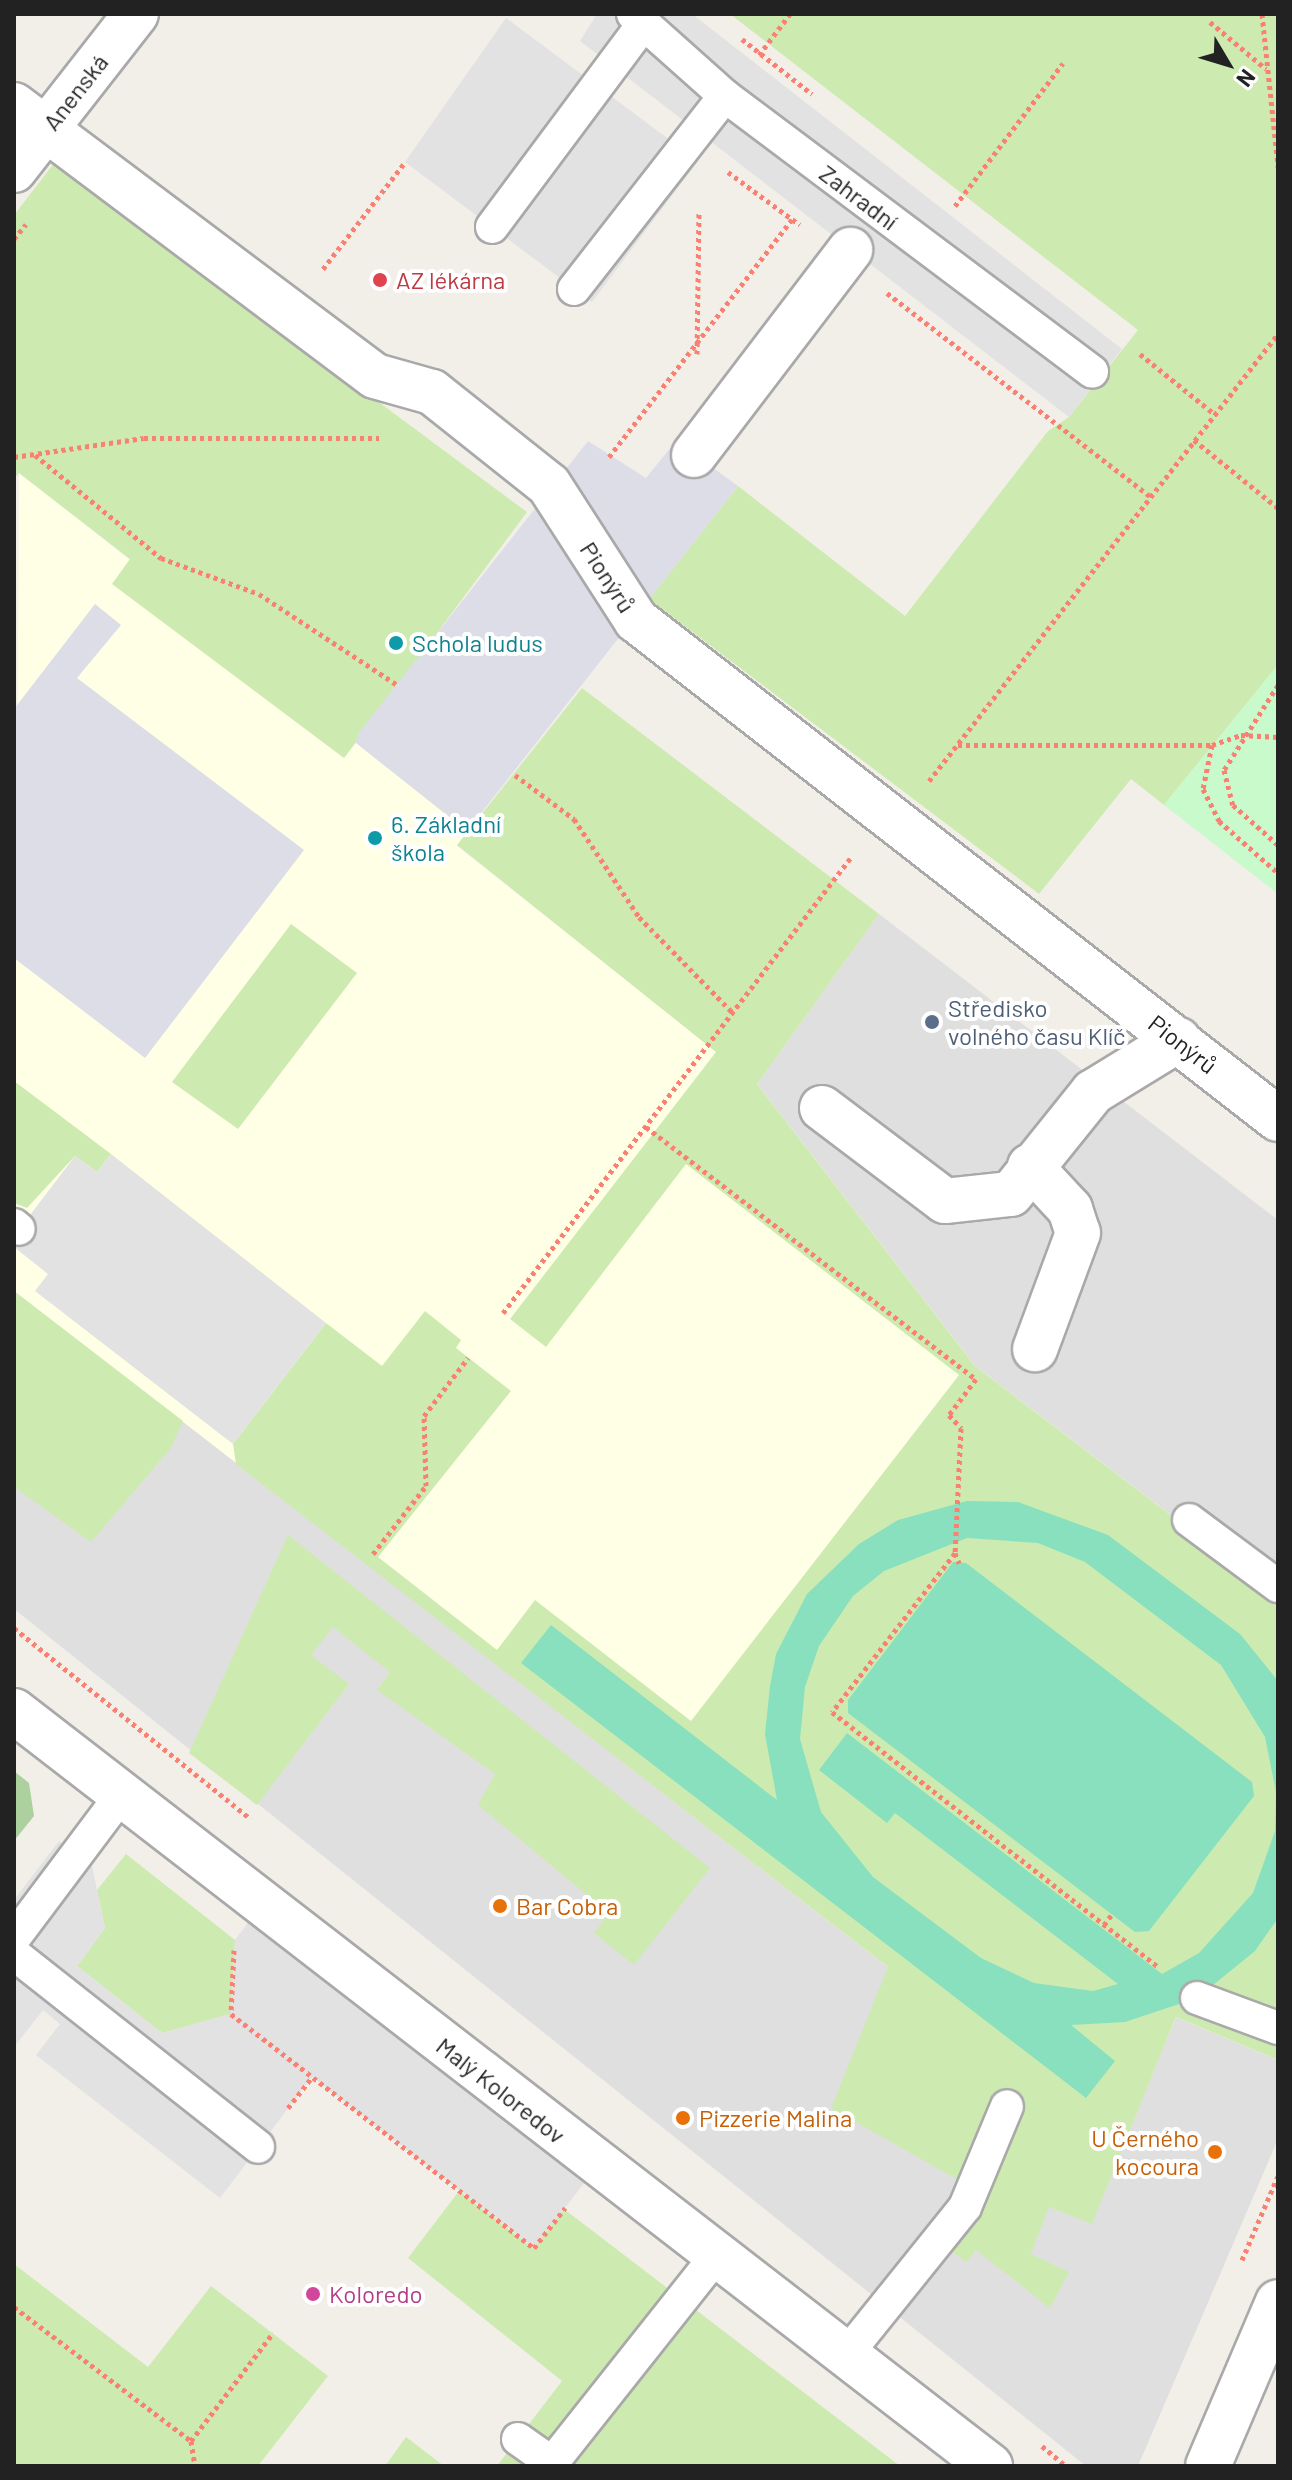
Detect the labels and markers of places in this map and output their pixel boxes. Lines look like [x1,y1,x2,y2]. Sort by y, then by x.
place label: AZ lékárna [396,266,505,294]
marker: AZ lékárna [371,271,389,289]
place label: Schola ludus [412,629,543,657]
marker: Schola ludus [387,634,405,652]
place label: 6. Základní škola [391,810,501,866]
marker: 6. Základní škola [366,829,384,847]
place label: Středisko volného času Klíč [948,994,1126,1050]
marker: Středisko volného času Klíč [923,1013,941,1031]
place label: Bar Cobra [516,1892,618,1920]
marker: Bar Cobra [491,1897,509,1915]
place label: Pizzerie Malina [699,2104,852,2132]
marker: Pizzerie Malina [674,2109,692,2127]
place label: U Černého kocoura [1091,2124,1199,2180]
marker: U Černého kocoura [1206,2143,1224,2161]
place label: Koloredo [329,2280,423,2308]
marker: Koloredo [304,2285,322,2303]

